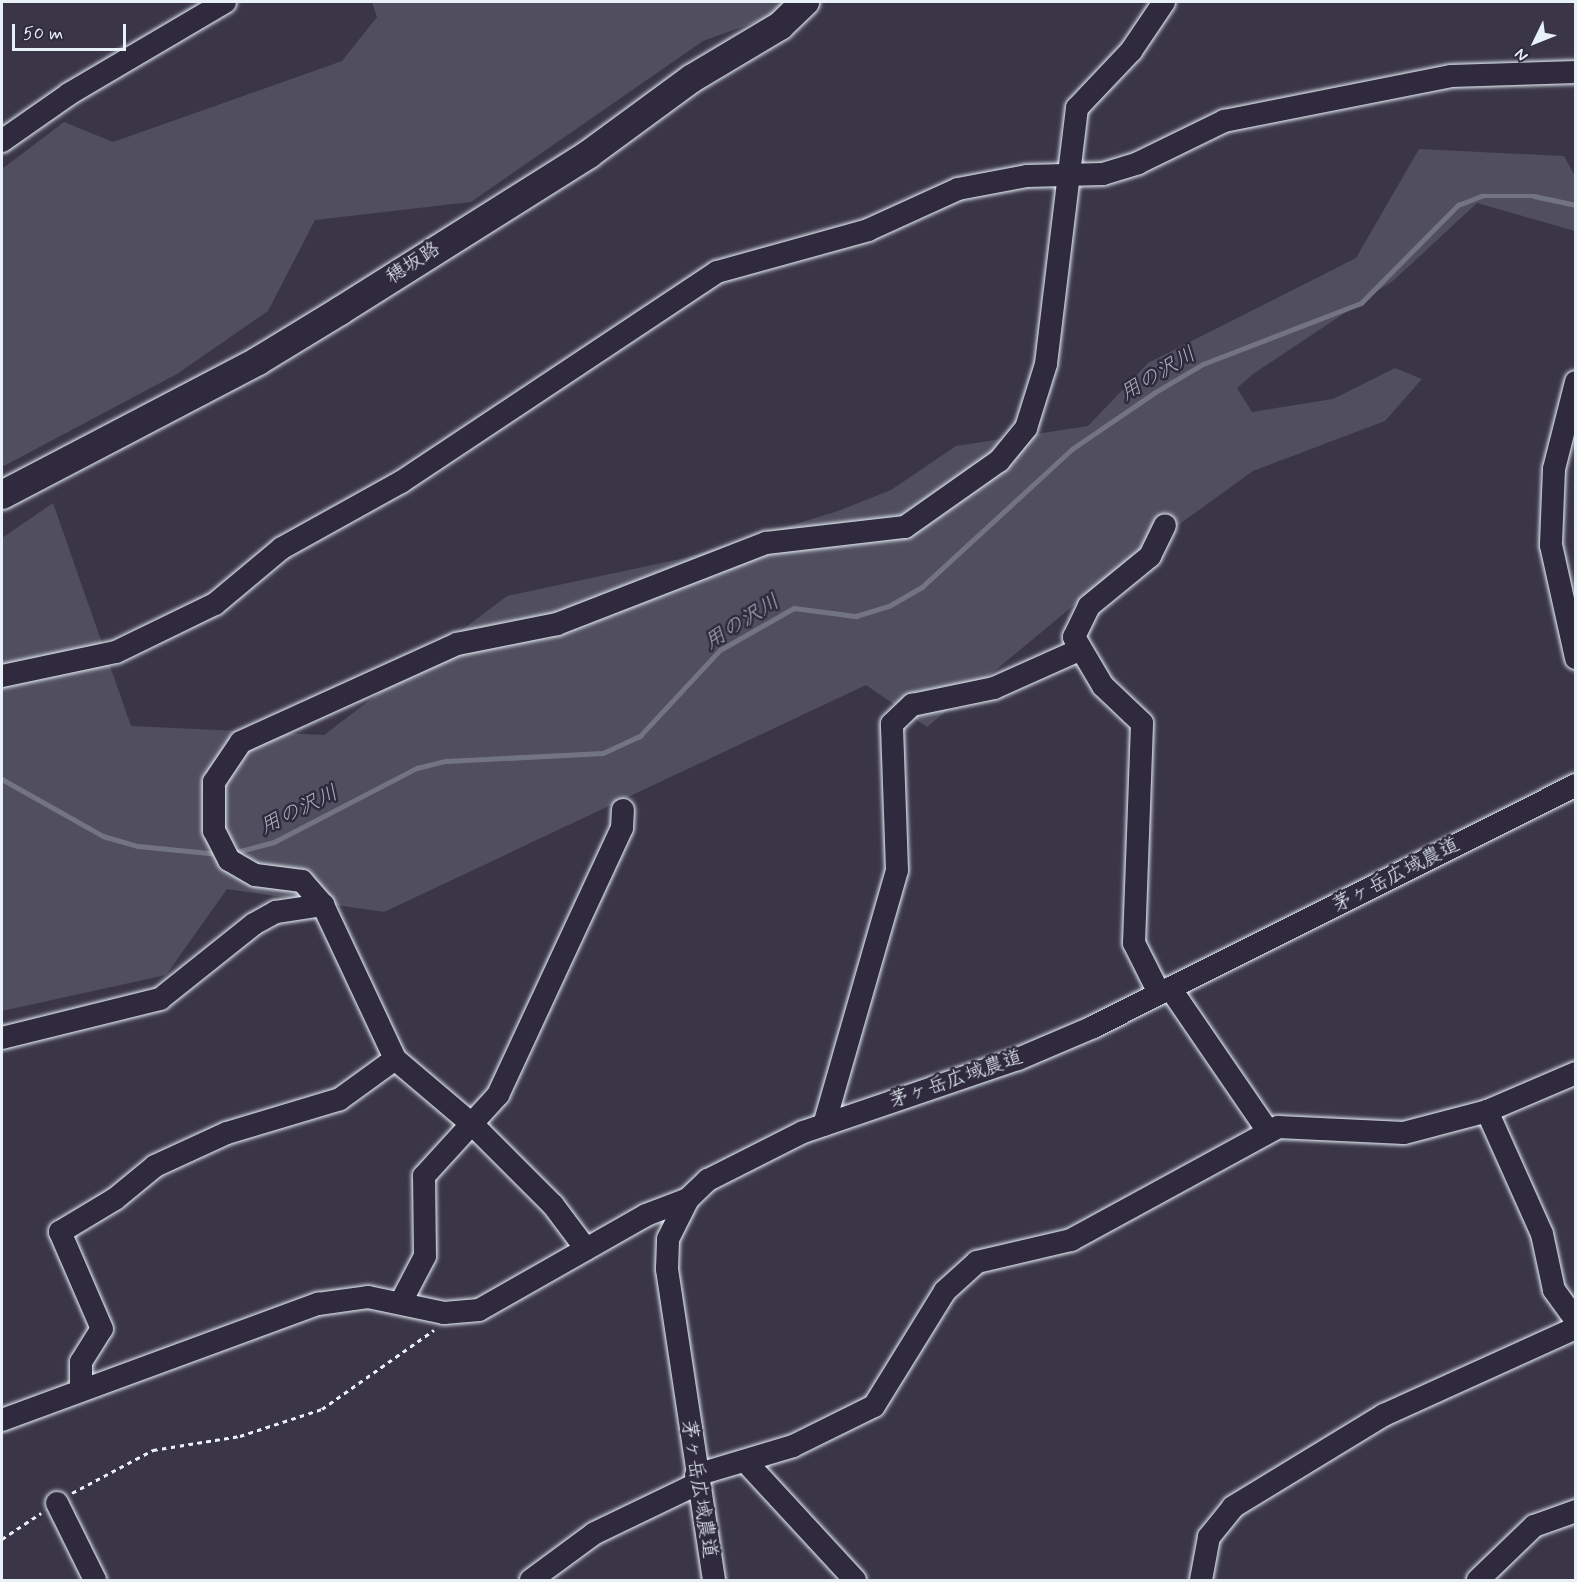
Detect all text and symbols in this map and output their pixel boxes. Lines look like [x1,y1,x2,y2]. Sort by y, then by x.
scale bar [15,12,129,50]
north arrow [1505,12,1565,72]
text: 50 m [23,22,63,46]
text: N [1510,44,1533,66]
street label: 穂坂路 [381,237,445,289]
water label: 用の沢川 [1116,342,1200,406]
water label: 用の沢川 [700,589,784,655]
water label: 用の沢川 [256,780,342,840]
street label: 茅ヶ岳広域農道 [1328,833,1464,917]
street label: 茅ヶ岳広域農道 [886,1045,1026,1113]
street label: 茅ヶ岳広域農道 [676,1418,722,1560]

